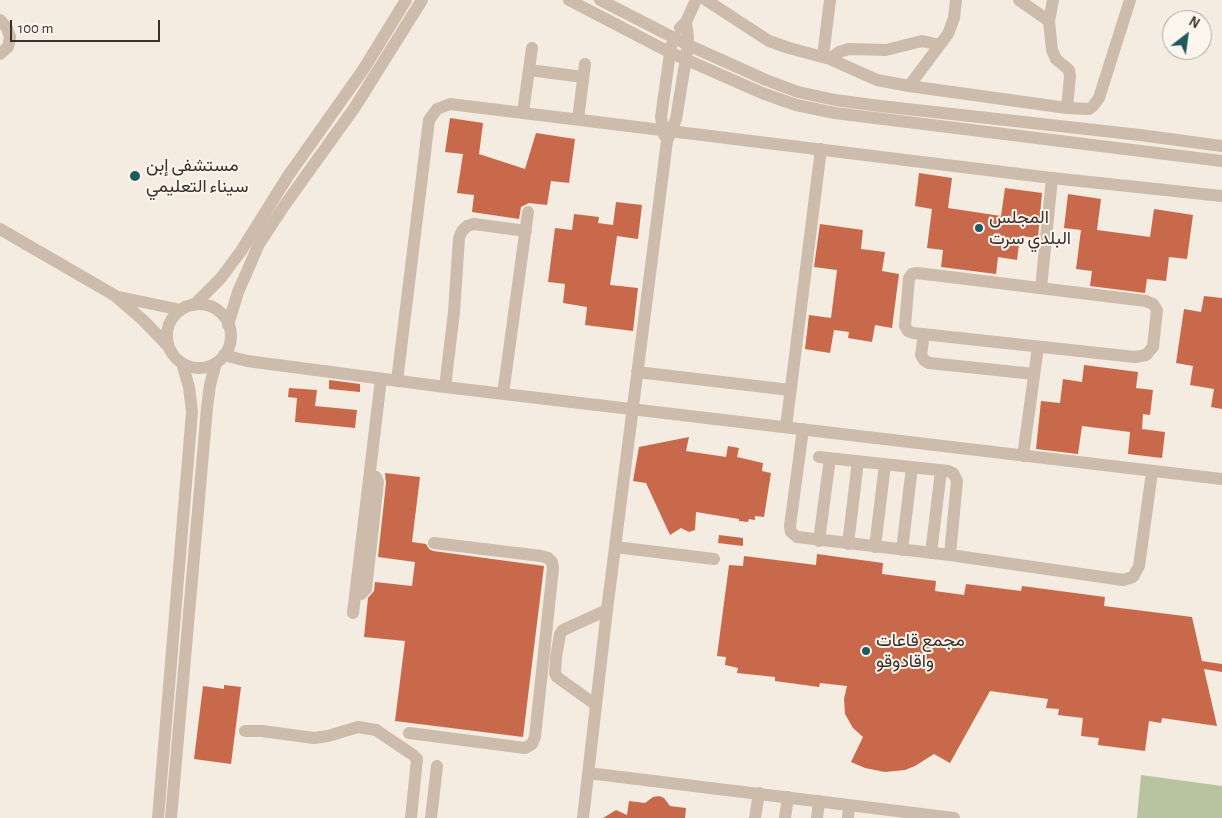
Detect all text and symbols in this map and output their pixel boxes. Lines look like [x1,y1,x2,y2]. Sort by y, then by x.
scale bar [12,10,162,42]
north arrow [1162,10,1212,60]
text: N [1186,14,1202,31]
text: 100 m [18,21,53,36]
place label: مستشفى إبن سيناء التعليمي [146,155,248,198]
marker: مستشفى إبن سيناء التعليمي [128,169,142,183]
place label: المجلس البلدي سرت [989,207,1071,250]
marker: المجلس البلدي سرت [973,222,985,234]
place label: مجمع قاعات واقادوقو [876,630,965,672]
marker: مجمع قاعات واقادوقو [860,645,872,657]

